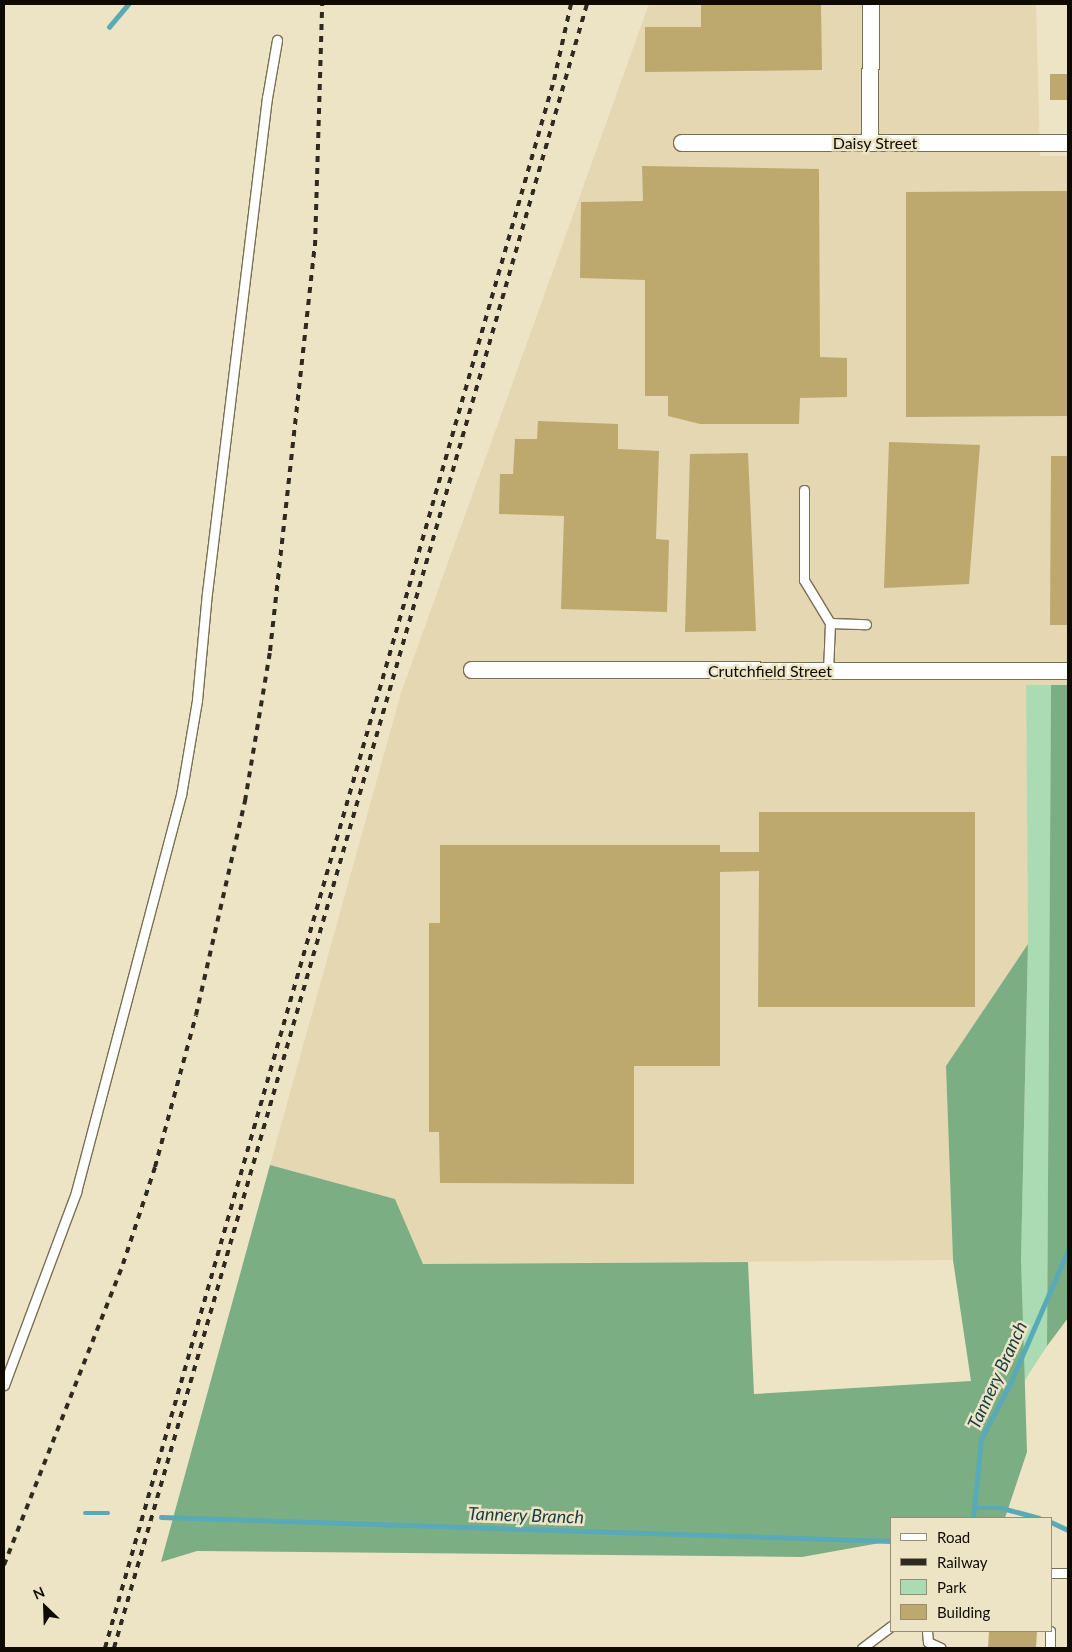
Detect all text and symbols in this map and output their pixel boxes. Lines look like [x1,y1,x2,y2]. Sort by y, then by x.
street label: Daisy Street [832,133,918,153]
street label: Crutchfield Street [708,661,832,681]
water label: Tannery Branch [963,1318,1031,1432]
water label: Tannery Branch [467,1502,585,1528]
legend [890,1517,1052,1632]
text: Road [937,1528,970,1546]
text: Railway [937,1553,988,1571]
text: Park [937,1578,966,1596]
north arrow [20,1582,70,1632]
text: N [30,1583,47,1603]
text: Building [937,1603,990,1621]

